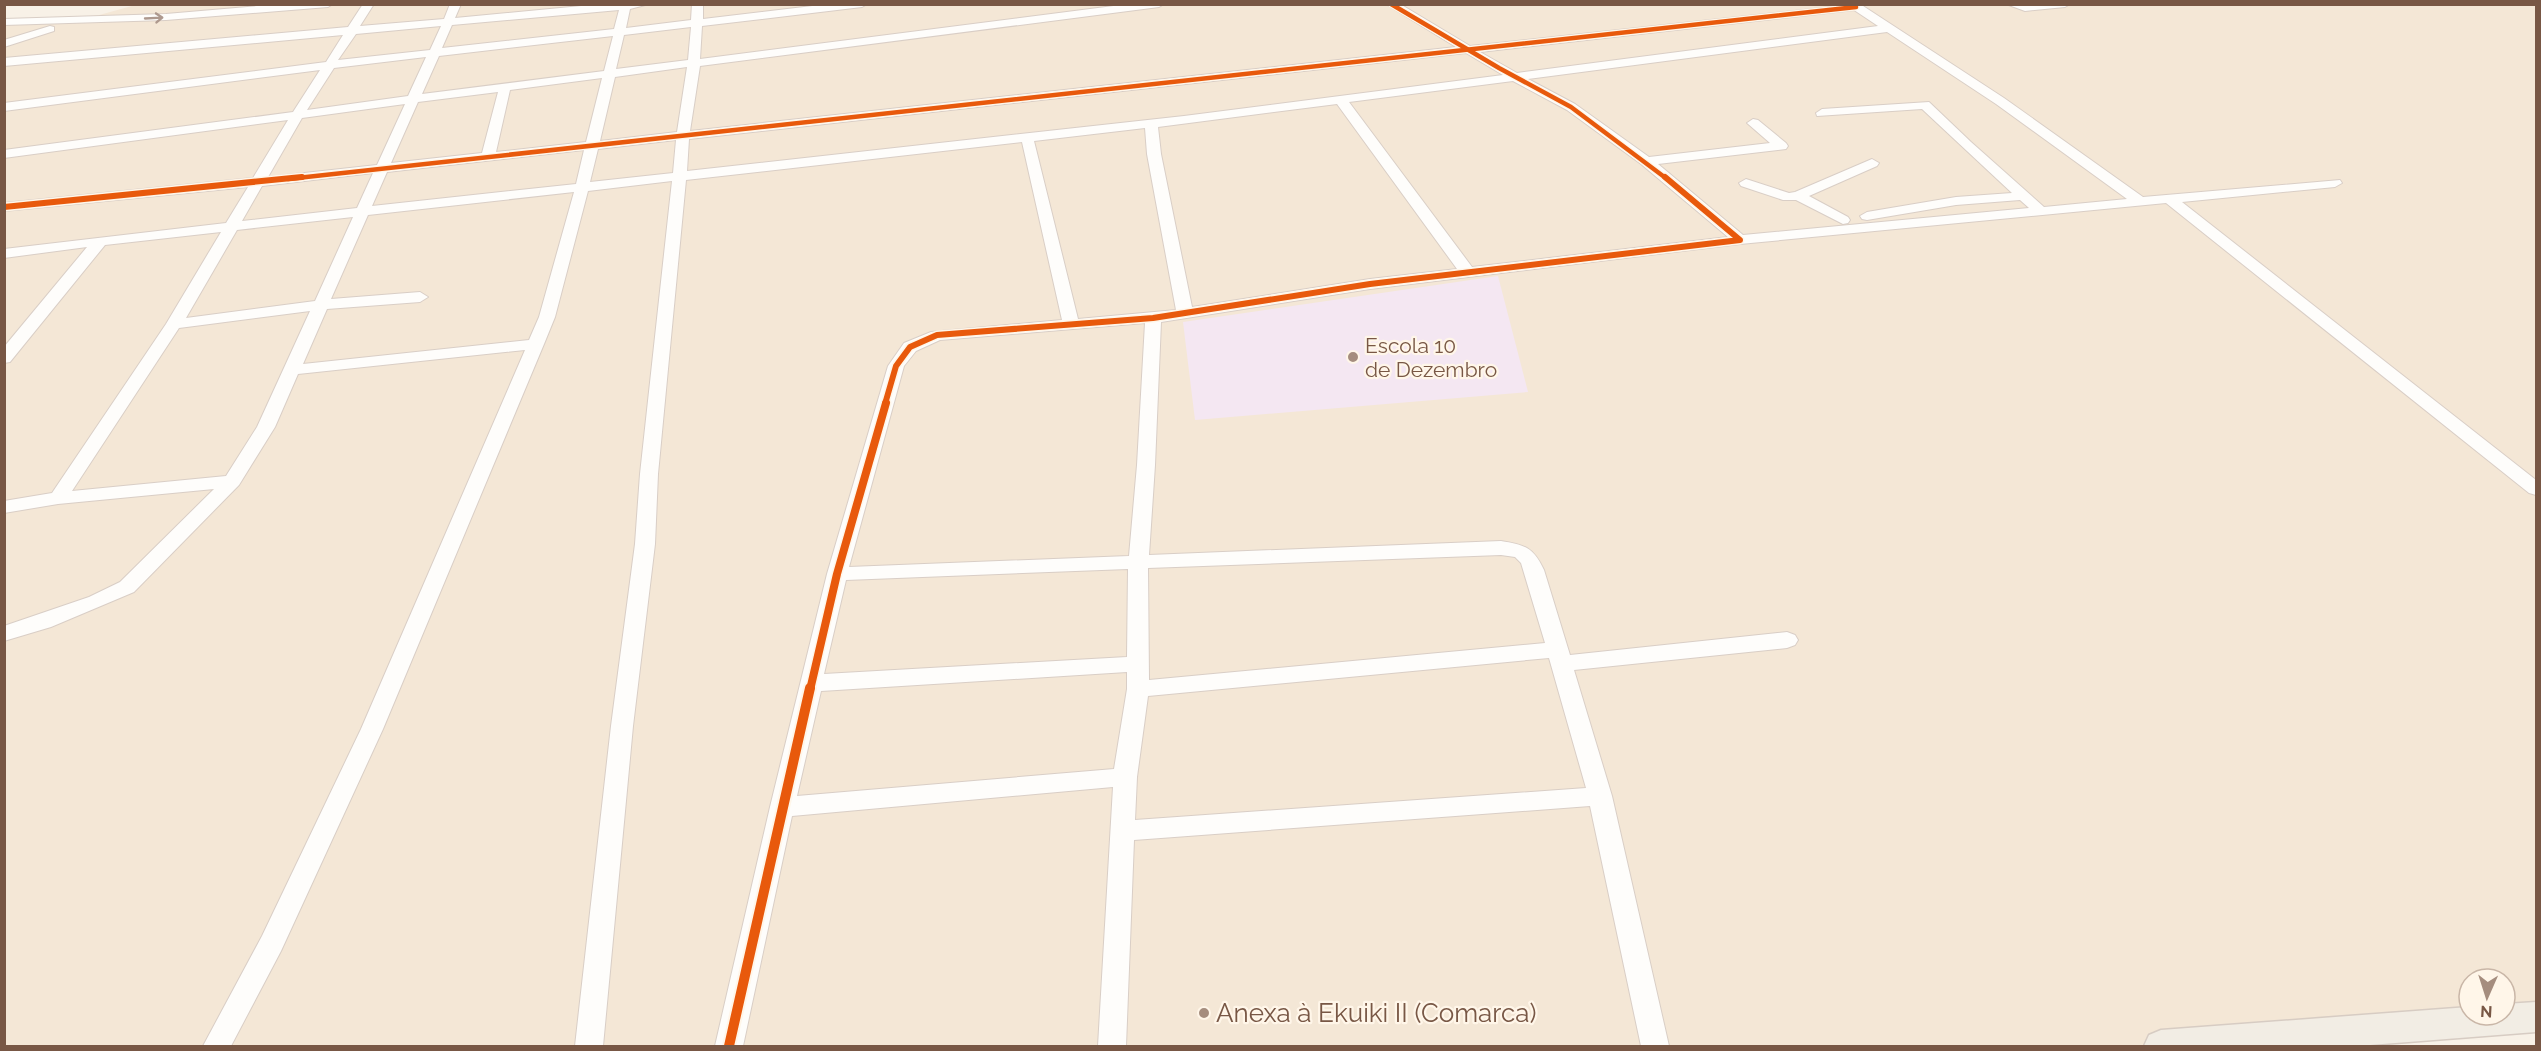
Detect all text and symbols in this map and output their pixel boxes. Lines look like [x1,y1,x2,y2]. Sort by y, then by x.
one-way arrow [143,12,163,23]
place label: Escola 10 de Dezembro [1365,333,1497,382]
marker: Escola 10 de Dezembro [1346,350,1360,364]
north arrow [2457,967,2517,1027]
place label: Anexa à Ekuiki II (Comarca) [1216,998,1536,1028]
text: N [2480,1002,2493,1021]
marker: Anexa à Ekuiki II (Comarca) [1197,1006,1211,1020]

